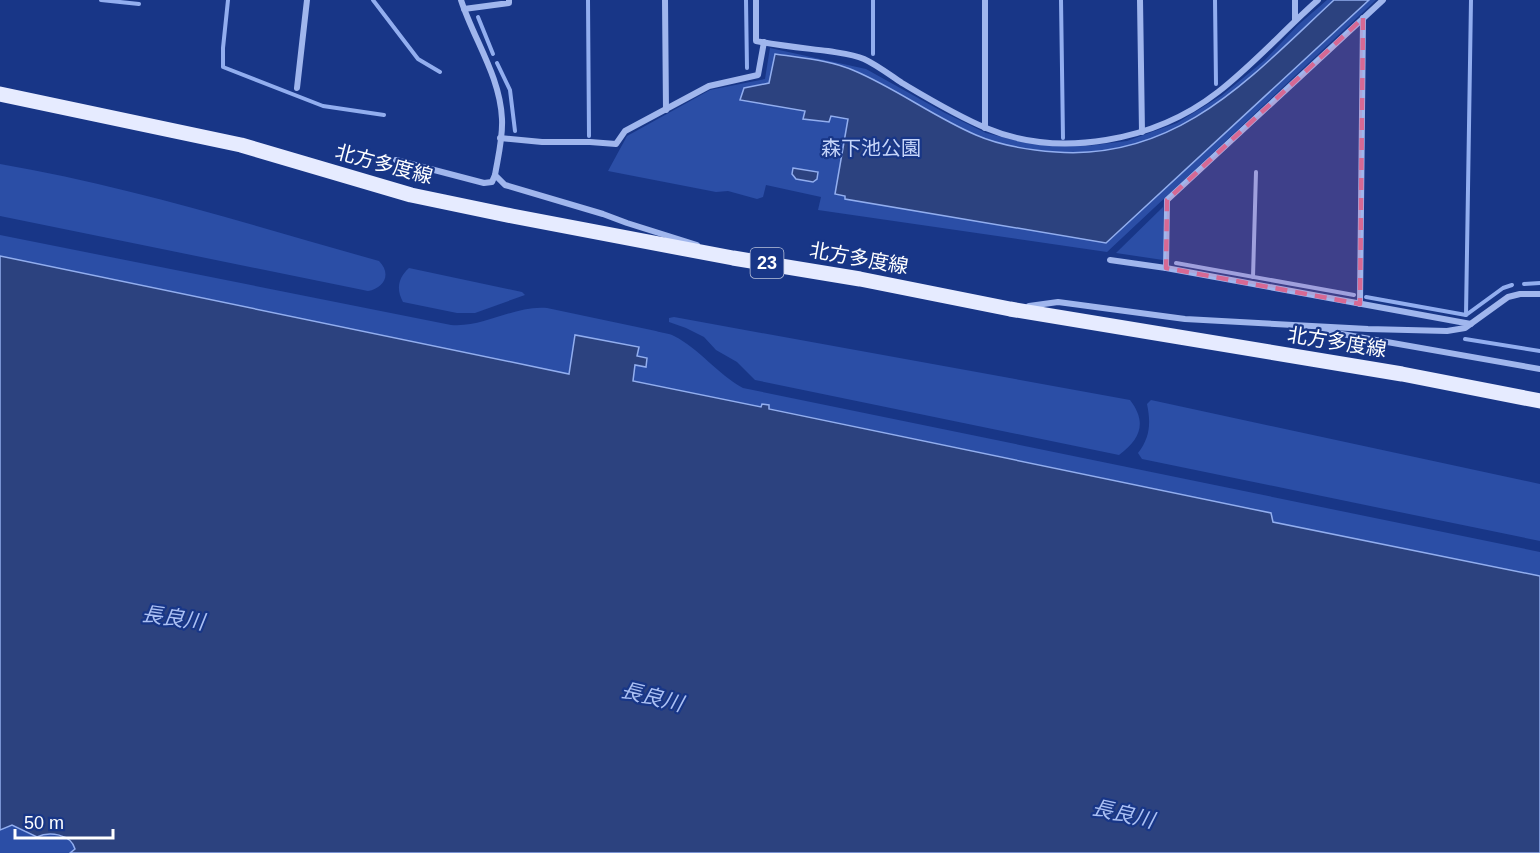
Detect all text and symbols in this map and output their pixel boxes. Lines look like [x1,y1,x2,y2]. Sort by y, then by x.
park label: 森下池公園 [821,137,921,159]
street label: 北方多度線 [333,140,435,188]
street label: 北方多度線 [808,238,910,278]
road number: 23 [750,248,783,278]
street label: 北方多度線 [1286,323,1388,361]
water label: 長良川 [140,602,208,634]
water label: 長良川 [619,678,687,716]
water label: 長良川 [1090,795,1158,832]
scale bar [15,802,112,840]
text: 50 m [24,813,64,833]

